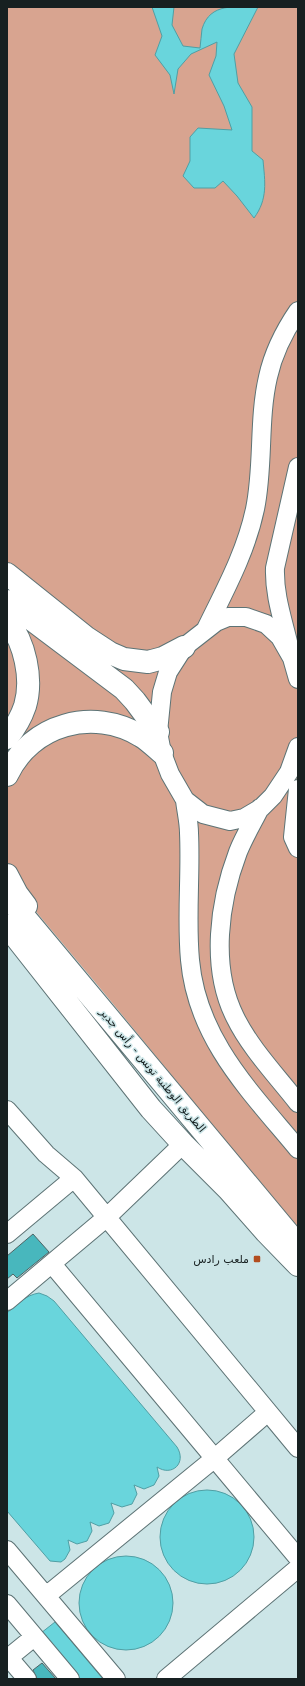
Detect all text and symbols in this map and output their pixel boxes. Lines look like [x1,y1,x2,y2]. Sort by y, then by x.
street label: الطريق الوطنية تونس - رأس جدير [95,1004,209,1136]
place label: ملعب رادس [193,1253,249,1266]
marker: ملعب رادس [252,1254,262,1264]

